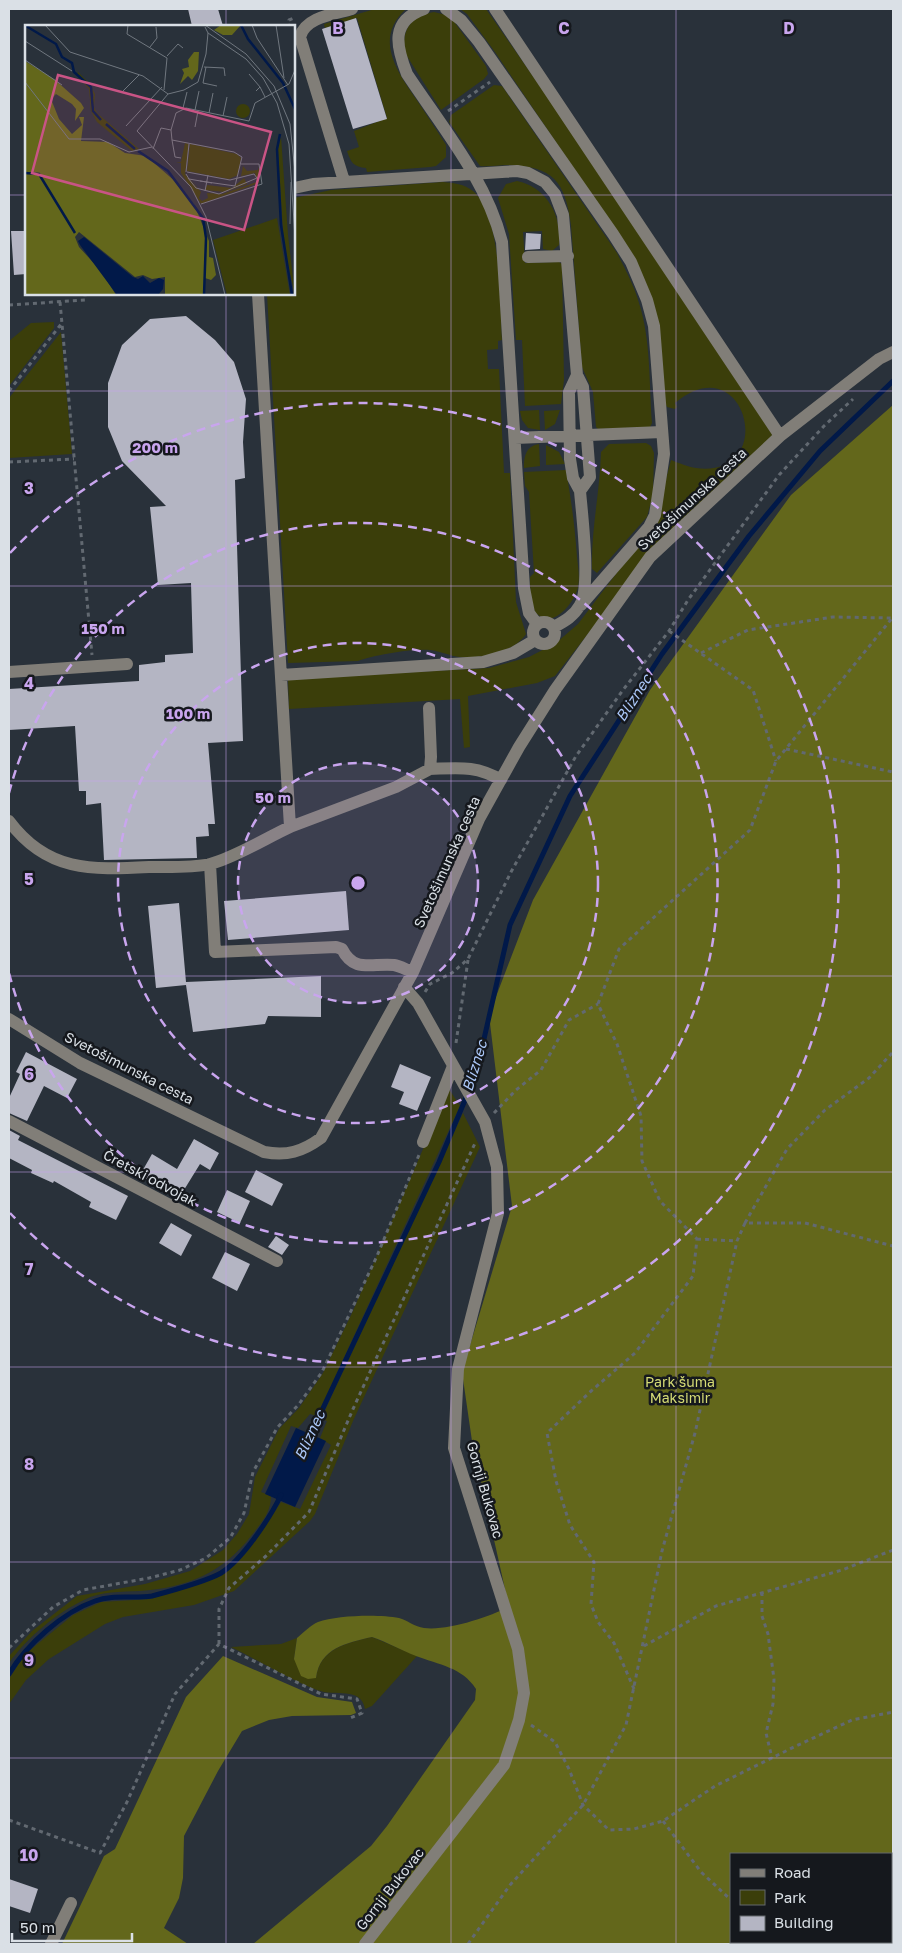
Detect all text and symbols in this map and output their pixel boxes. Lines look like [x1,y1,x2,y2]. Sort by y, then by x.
text: B [332,18,344,38]
text: C [558,18,570,38]
text: D [783,18,795,38]
inset map [25,25,295,295]
text: 200 m [132,438,178,456]
street label: Svetošimunska cesta [634,444,750,553]
text: 3 [24,478,34,498]
text: 150 m [81,619,125,637]
water label: Bliznec [611,670,655,724]
text: 4 [24,673,34,693]
text: 100 m [166,704,210,722]
text: 50 m [255,788,291,806]
street label: Svetošimunska cesta [410,793,483,930]
text: 5 [24,869,34,889]
centre of rings [349,874,367,892]
street label: Svetošimunska cesta [62,1028,197,1107]
water label: Bliznec [458,1037,491,1094]
text: 6 [24,1064,34,1084]
street label: Čretski odvojak [100,1146,200,1209]
text: 7 [25,1259,34,1279]
park label: Park šuma Maksimir [645,1373,715,1406]
water label: Bliznec [290,1406,329,1462]
street label: Gornji Bukovac [464,1440,508,1541]
text: 8 [24,1454,34,1474]
text: 9 [24,1650,34,1670]
street label: Gornji Bukovac [352,1844,427,1933]
text: 10 [20,1845,38,1865]
legend [730,1853,892,1943]
text: Road [774,1863,811,1881]
text: Park [774,1888,807,1906]
scale bar [12,1910,132,1942]
text: Building [774,1913,834,1931]
text: 50 m [20,1918,55,1936]

